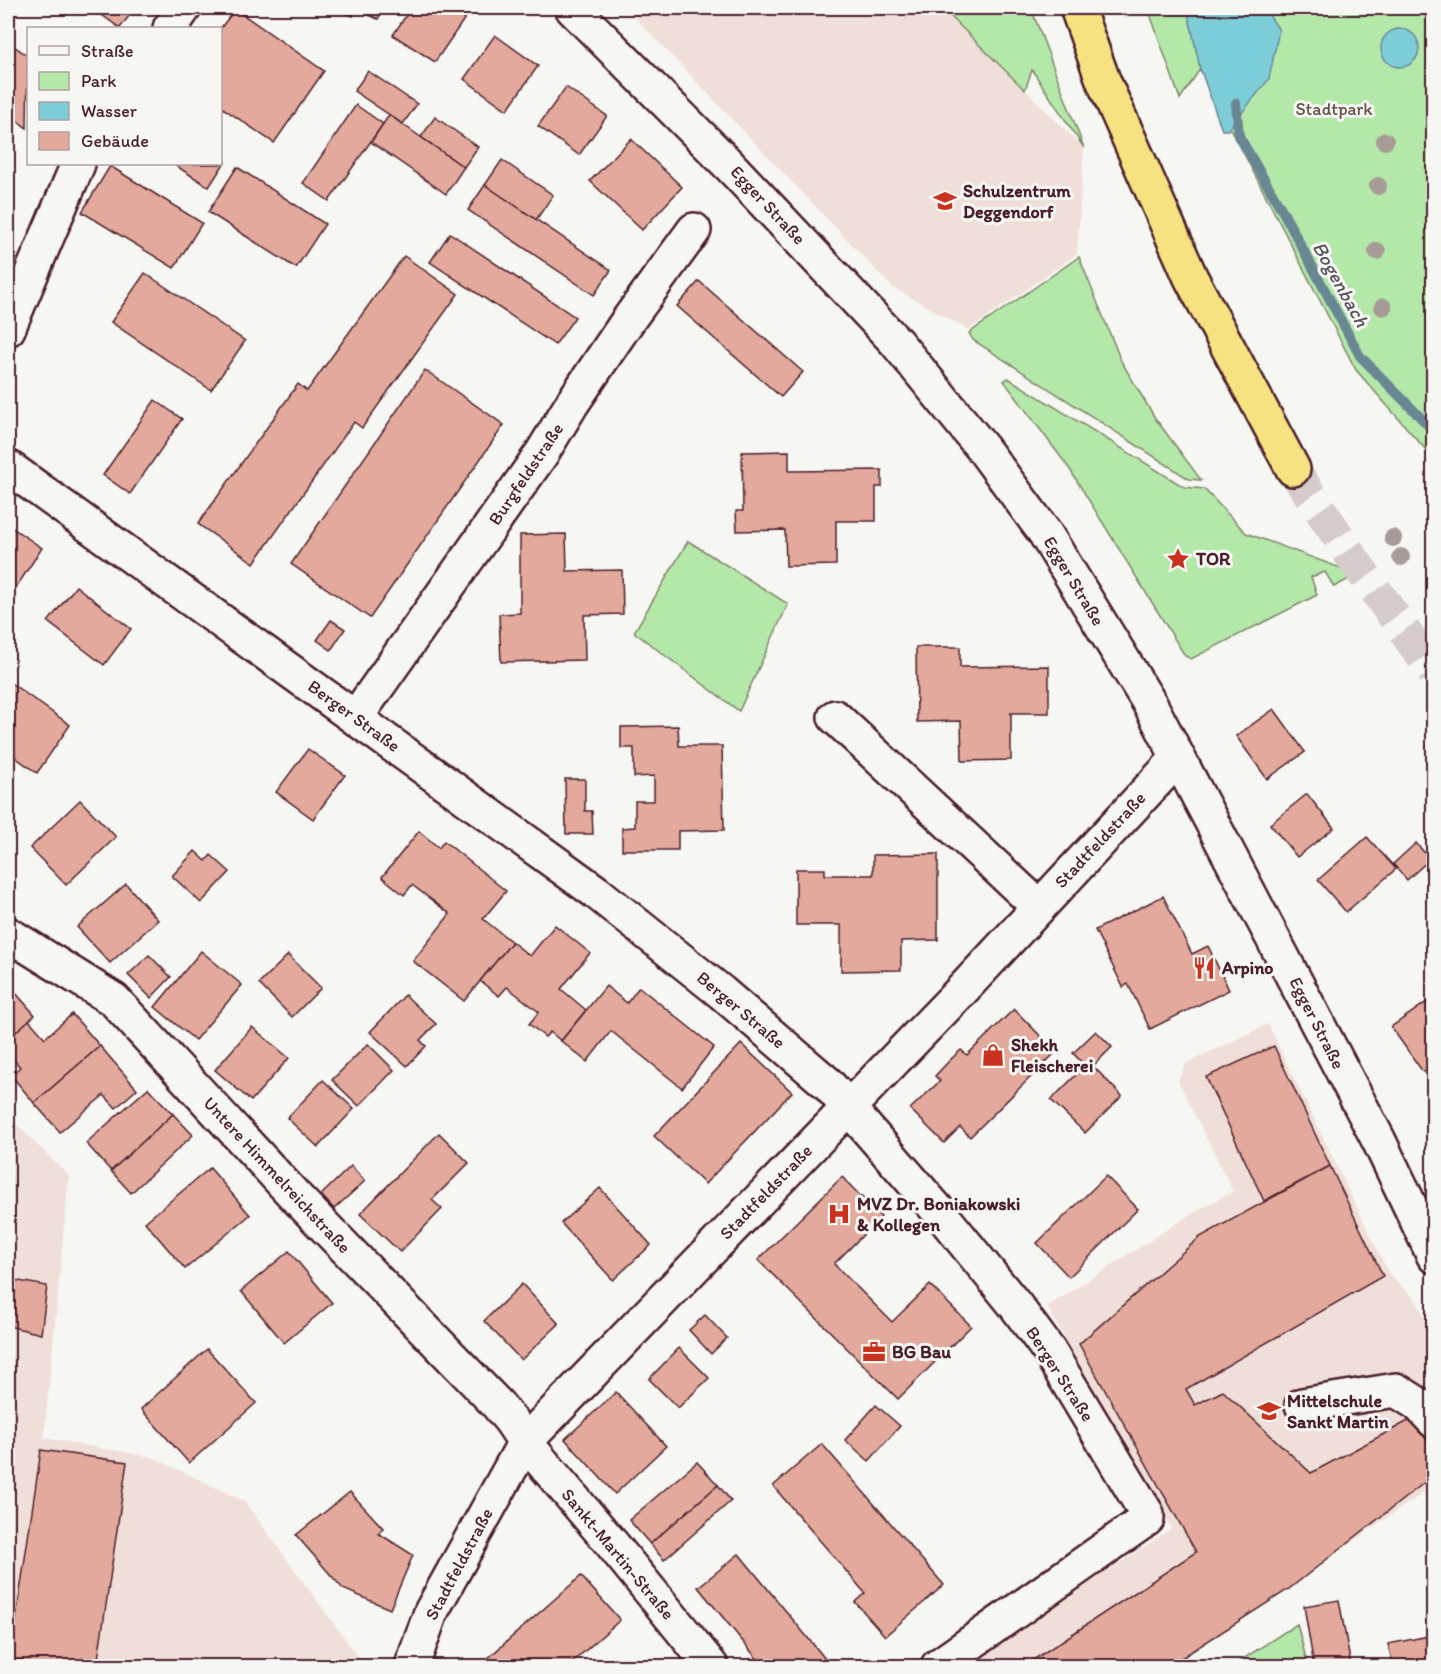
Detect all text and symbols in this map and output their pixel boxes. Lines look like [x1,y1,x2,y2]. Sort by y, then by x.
legend [27,27,222,165]
text: Straße [81,40,134,62]
text: Park [81,70,116,92]
park label: Stadtpark [1295,98,1373,120]
text: Wasser [81,100,138,122]
text: Gebäude [81,130,149,152]
street label: Egger Straße [726,161,810,249]
place label: Schulzentrum Deggendorf [963,180,1071,223]
school or university icon: Schulzentrum Deggendorf [932,188,958,214]
water label: Bogenbach [1308,237,1375,332]
street label: Burgfeldstraße [484,419,568,529]
street label: Egger Straße [1039,532,1109,630]
place icon: TOR [1165,546,1191,572]
place label: TOR [1195,548,1231,570]
street label: Berger Straße [303,675,405,757]
street label: Stadtfeldstraße [1050,787,1150,893]
restaurant icon: Arpino [1191,955,1217,981]
place label: Arpino [1221,957,1274,979]
street label: Berger Straße [692,967,790,1053]
street label: Egger Straße [1284,973,1350,1073]
place label: Shekh Fleischerei [1011,1034,1093,1077]
shop icon: Shekh Fleischerei [980,1042,1006,1068]
street label: Untere Himmelreichstraße [199,1092,355,1258]
street label: Stadtfeldstraße [715,1140,817,1244]
place label: MVZ Dr. Boniakowski & Kollegen [857,1193,1020,1236]
hospital icon: MVZ Dr. Boniakowski & Kollegen [826,1201,852,1227]
street label: Berger Straße [1021,1322,1099,1426]
office icon: BG Bau [861,1339,887,1365]
place label: BG Bau [892,1341,951,1363]
place label: Mittelschule Sankt Martin [1287,1390,1389,1433]
school or university icon: Mittelschule Sankt Martin [1256,1398,1282,1424]
street label: Sankt-Martin-Straße [557,1484,679,1624]
street label: Stadtfeldstraße [420,1504,498,1624]

